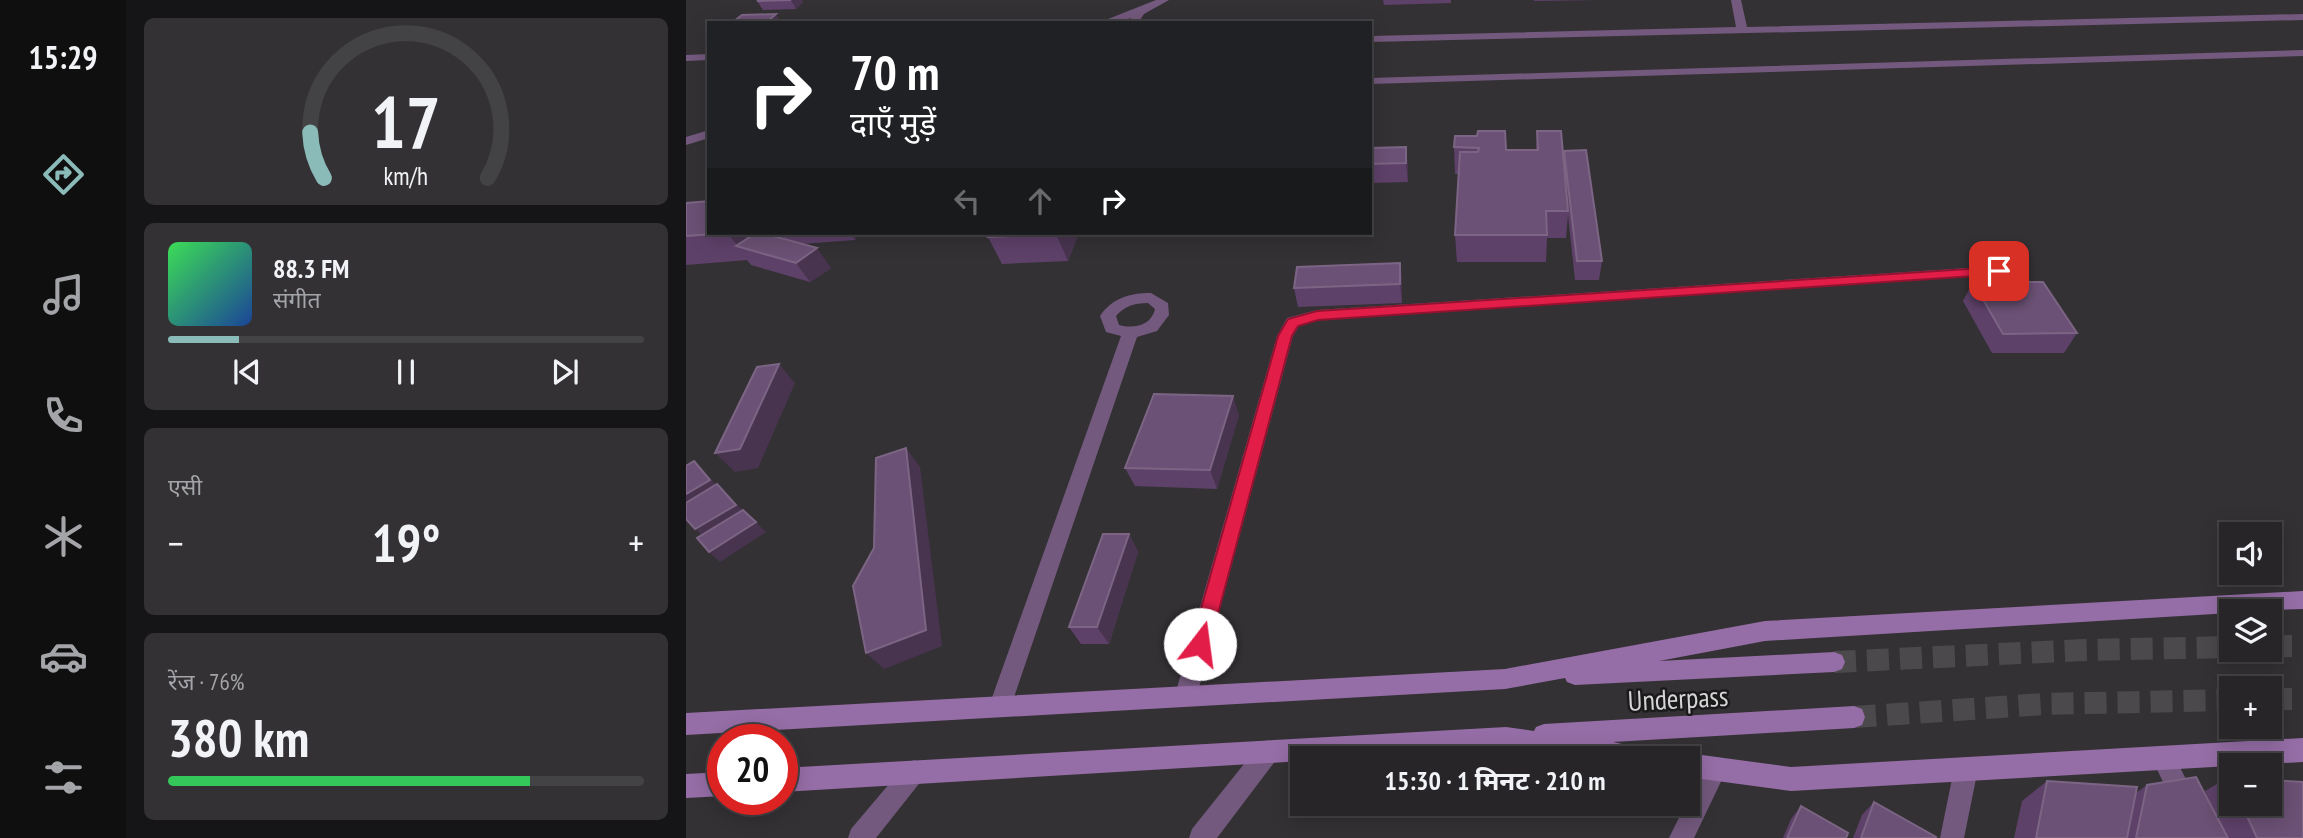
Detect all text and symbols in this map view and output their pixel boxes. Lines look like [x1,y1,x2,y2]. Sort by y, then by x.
text: 15:29 [28,36,98,78]
text: 70 m [850,40,939,104]
icon: right [735,49,826,140]
text: 17 [371,74,441,168]
text: दाएँ मुड़ें [850,102,936,144]
icon: directions [39,150,88,199]
text: km/h [384,159,428,191]
icon: left [948,182,986,220]
icon: ahead [1021,182,1059,220]
icon: right [1094,182,1132,220]
pin [1969,241,2029,301]
text: 88.3 FM [273,252,349,285]
icon: arrive [1980,252,2018,290]
icon: music [39,270,88,319]
text: संगीत [273,285,321,314]
icon: previous [228,353,266,391]
icon: pause [387,353,425,391]
icon: next [546,353,584,391]
icon: phone [39,391,88,440]
text: एसी [168,472,202,501]
text: 19° [372,509,440,576]
icon: climate [39,512,88,561]
text: − [168,518,184,567]
text: + [628,518,644,567]
map controls [2219,522,2282,816]
button: sound [2219,522,2282,585]
button: layers [2219,599,2282,662]
position arrow [1163,607,1237,681]
icon: car [39,632,88,681]
text: रेंज · 76% [168,667,244,696]
button: + [2219,676,2282,739]
street label: Underpass [1627,677,1729,719]
text: 380 km [168,704,309,771]
speed limit sign: 20 [707,724,798,815]
icon: filters [39,753,88,802]
button: − [2219,753,2282,816]
text: 15:30 · 1 मिनट · 210 m [1385,764,1605,797]

